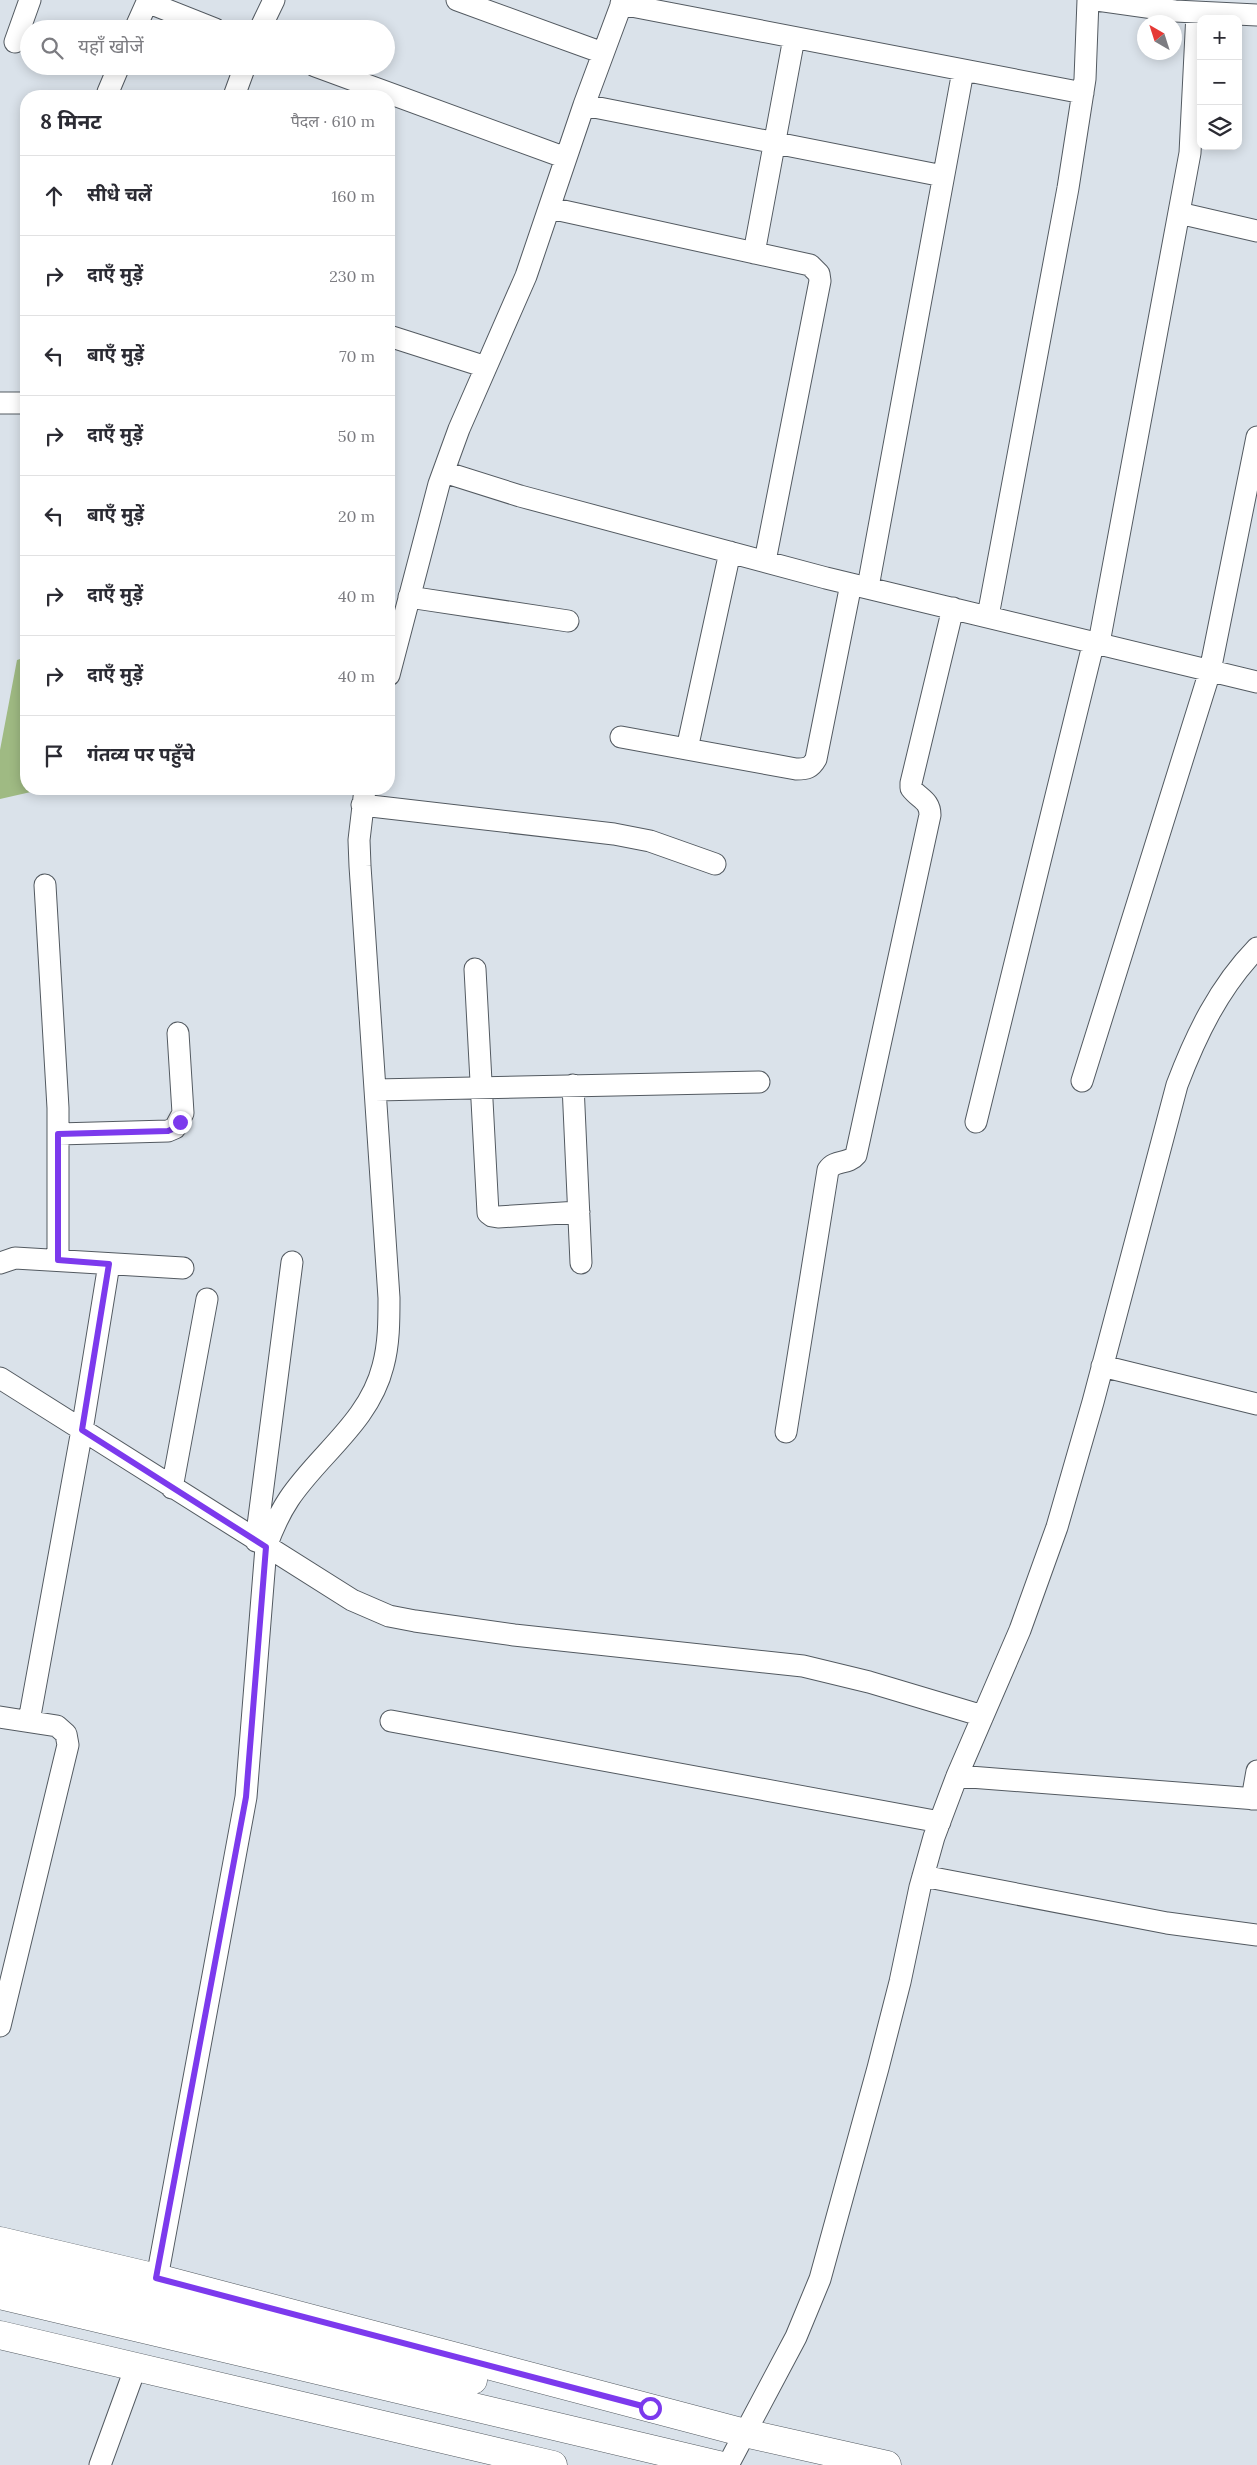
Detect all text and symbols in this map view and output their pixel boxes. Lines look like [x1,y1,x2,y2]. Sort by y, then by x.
north arrow [1137,15,1182,60]
map controls [1197,15,1242,150]
button: + [1197,15,1242,60]
search box [20,20,395,75]
icon: search [38,34,66,62]
text: यहाँ खोजें [78,34,144,58]
button: − [1197,60,1242,105]
button: layers [1197,105,1242,150]
text: 8 मिनट [40,108,102,135]
text: पैदल · 610 m [291,111,375,131]
icon: ahead [40,182,68,210]
text: सीधे चलें [87,182,152,206]
text: 160 m [331,186,375,206]
icon: right [40,262,68,290]
text: दाएँ मुड़ें [87,262,143,286]
text: 230 m [329,266,375,286]
icon: left [40,342,68,370]
text: बाएँ मुड़ें [87,342,144,366]
text: 70 m [339,346,375,366]
icon: right [40,422,68,450]
text: दाएँ मुड़ें [87,422,143,446]
text: 50 m [338,426,375,446]
icon: left [40,502,68,530]
text: बाएँ मुड़ें [87,502,144,526]
text: 20 m [338,506,375,526]
icon: right [40,582,68,610]
text: दाएँ मुड़ें [87,582,143,606]
text: 40 m [338,586,375,606]
icon: right [40,662,68,690]
text: दाएँ मुड़ें [87,662,143,686]
text: 40 m [338,666,375,686]
icon: arrive [40,742,68,770]
text: गंतव्य पर पहुँचे [87,742,195,766]
route end [169,1111,192,1134]
route start [639,2397,662,2420]

